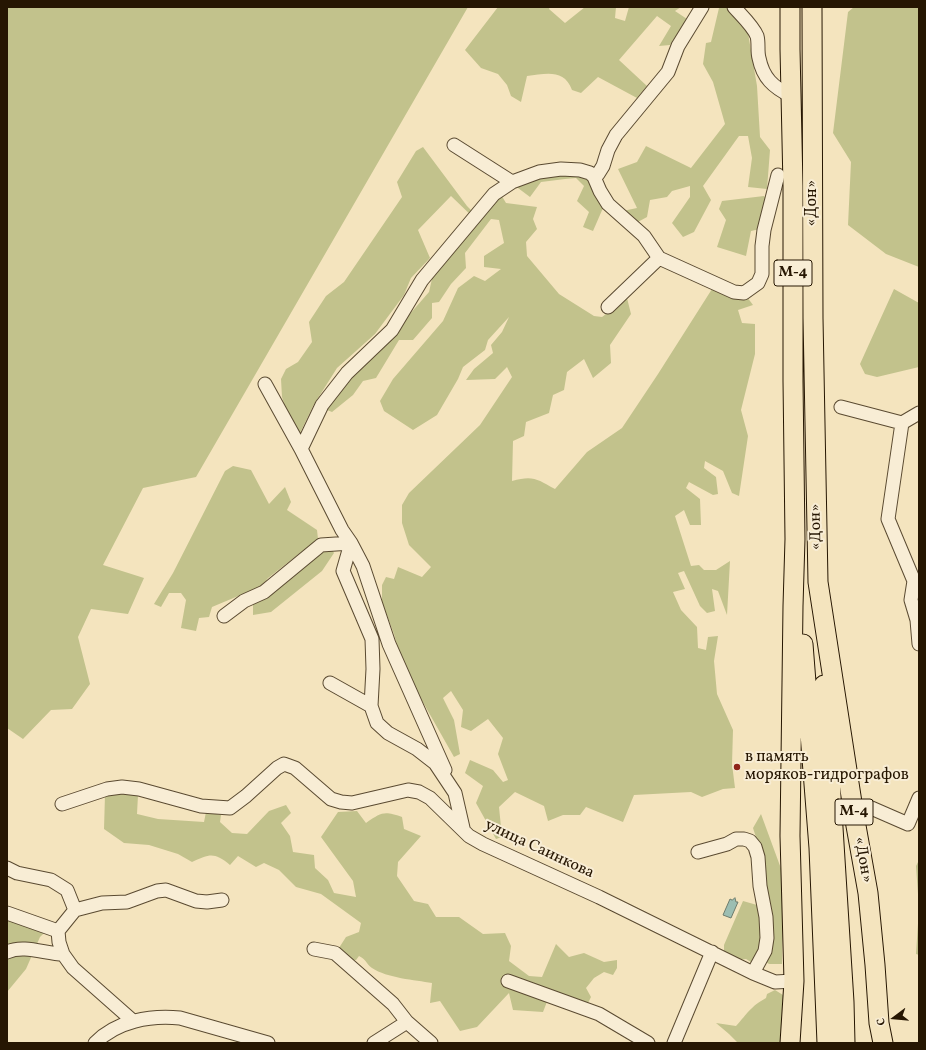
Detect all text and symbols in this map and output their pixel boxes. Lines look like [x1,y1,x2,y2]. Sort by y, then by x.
street label: «Дон» [803,180,823,226]
road number: М-4 [774,260,812,286]
street label: «Дон» [807,504,827,550]
place label: в память моряков-гидрографов [745,748,909,786]
marker: в память моряков-гидрографов [732,762,742,772]
road number: М-4 [835,799,873,825]
street label: улица Саинкова [481,816,597,884]
street label: «Дон» [849,836,875,884]
north arrow [874,998,914,1038]
text: С [874,1016,890,1027]

